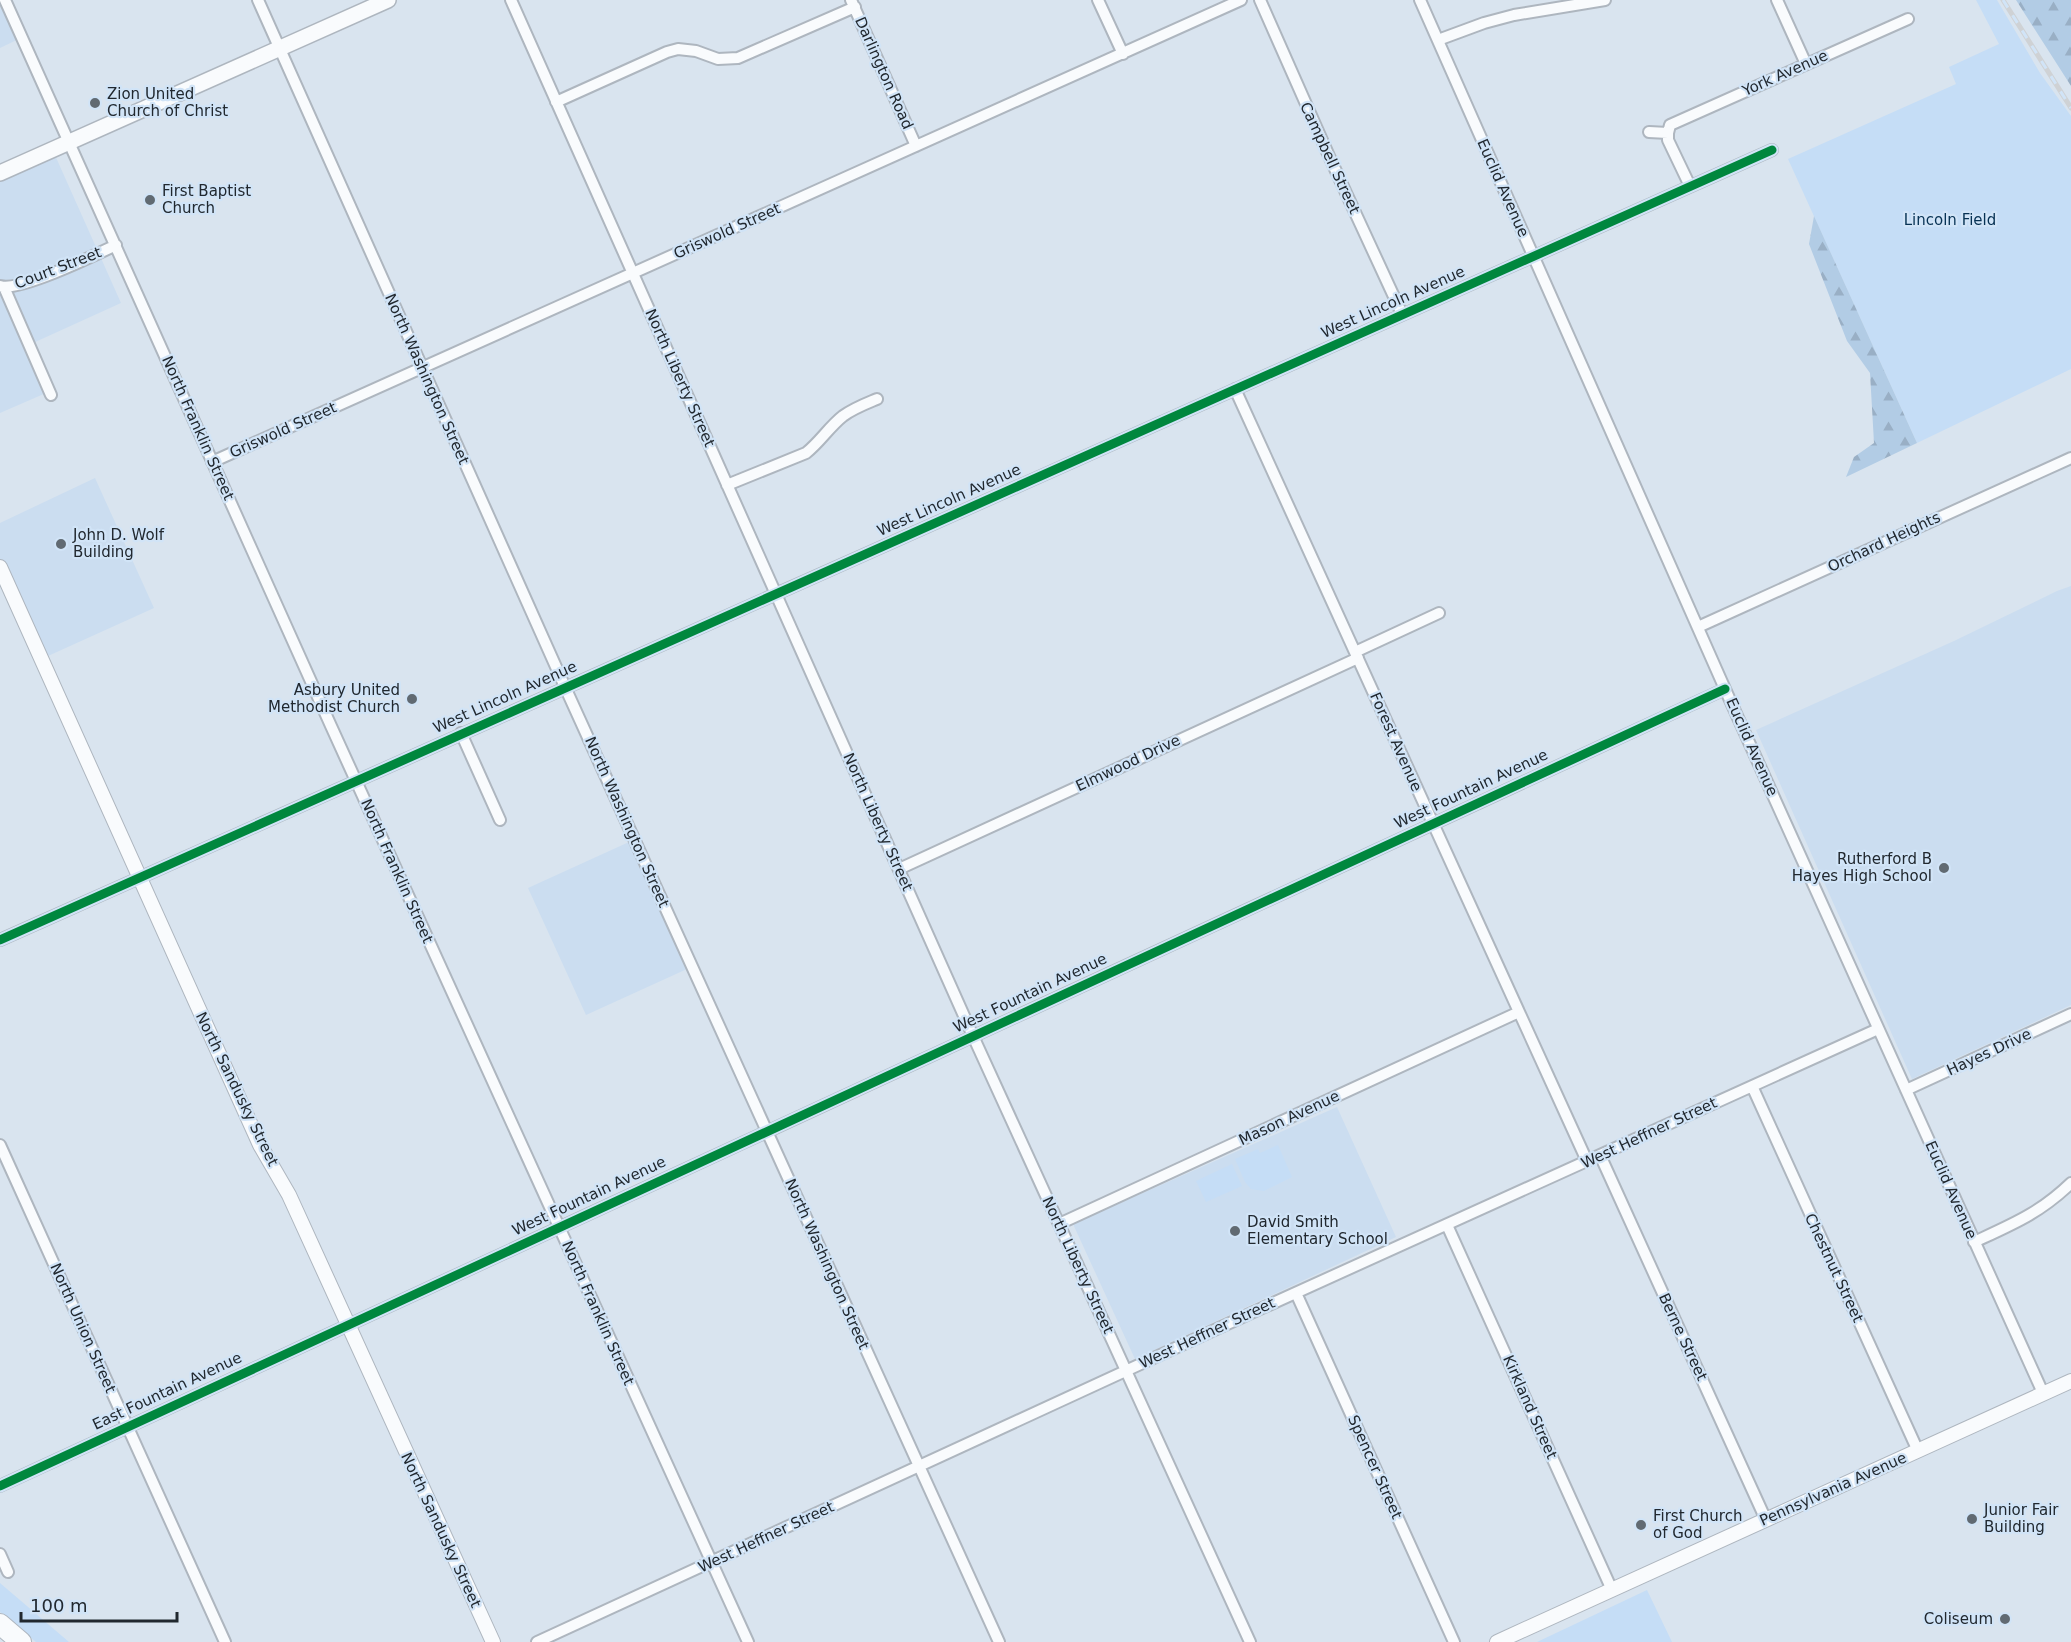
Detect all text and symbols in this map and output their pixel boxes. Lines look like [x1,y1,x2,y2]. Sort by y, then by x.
street label: Darlington Road [851,14,917,132]
street label: York Avenue [1739,46,1831,100]
place label: Zion United Church of Christ [107,85,228,120]
marker: Zion United Church of Christ [88,96,102,110]
street label: Campbell Street [1296,99,1364,217]
street label: Euclid Avenue [1473,136,1533,240]
place label: First Baptist Church [162,182,251,217]
marker: First Baptist Church [143,193,157,207]
street label: Griswold Street [671,199,783,263]
park label: Lincoln Field [1904,211,1996,229]
street label: Court Street [12,243,104,293]
street label: West Lincoln Avenue [1318,262,1468,342]
street label: North Washington Street [381,291,473,467]
street label: North Liberty Street [641,306,719,450]
street label: North Franklin Street [158,353,238,503]
street label: Griswold Street [227,398,339,462]
street label: West Lincoln Avenue [874,460,1024,540]
street label: Orchard Heights [1825,508,1943,576]
place label: John D. Wolf Building [72,526,165,561]
marker: John D. Wolf Building [54,537,68,551]
street label: West Lincoln Avenue [430,657,580,737]
place label: Asbury United Methodist Church [268,681,400,716]
street label: Forest Avenue [1366,690,1426,794]
marker: Asbury United Methodist Church [405,692,419,706]
street label: Euclid Avenue [1722,695,1782,799]
street label: Elmwood Drive [1073,731,1183,795]
street label: North Washington Street [581,734,673,910]
street label: West Fountain Avenue [1391,746,1551,832]
street label: North Liberty Street [839,750,917,894]
street label: North Franklin Street [357,796,437,946]
place label: Rutherford B Hayes High School [1792,850,1932,885]
marker: Rutherford B Hayes High School [1937,861,1951,875]
street label: West Fountain Avenue [950,950,1110,1036]
street label: North Sandusky Street [192,1009,282,1169]
street label: Hayes Drive [1944,1025,2034,1079]
street label: Mason Avenue [1236,1087,1342,1149]
street label: West Heffner Street [1578,1094,1720,1172]
street label: Euclid Avenue [1921,1138,1981,1242]
street label: West Fountain Avenue [509,1153,669,1239]
street label: North Washington Street [781,1176,873,1352]
street label: North Liberty Street [1038,1194,1118,1337]
street label: Chestnut Street [1801,1211,1867,1325]
place label: David Smith Elementary School [1247,1213,1388,1248]
marker: David Smith Elementary School [1228,1224,1242,1238]
street label: North Franklin Street [558,1238,638,1388]
street label: North Union Street [46,1260,120,1396]
street label: Berne Street [1655,1290,1711,1384]
street label: West Heffner Street [1136,1294,1278,1372]
street label: East Fountain Avenue [89,1348,245,1434]
street label: Kirkland Street [1499,1352,1561,1462]
street label: Spencer Street [1344,1412,1406,1522]
street label: Pennsylvania Avenue [1757,1448,1909,1530]
street label: North Sandusky Street [397,1450,485,1611]
street label: West Heffner Street [695,1498,837,1576]
place label: Junior Fair Building [1983,1501,2059,1536]
place label: First Church of God [1653,1507,1742,1542]
marker: Junior Fair Building [1965,1512,1979,1526]
marker: First Church of God [1634,1518,1648,1532]
scale bar [21,1585,177,1623]
text: 100 m [30,1595,88,1616]
place label: Coliseum [1924,1610,1993,1628]
marker: Coliseum [1998,1612,2012,1626]

